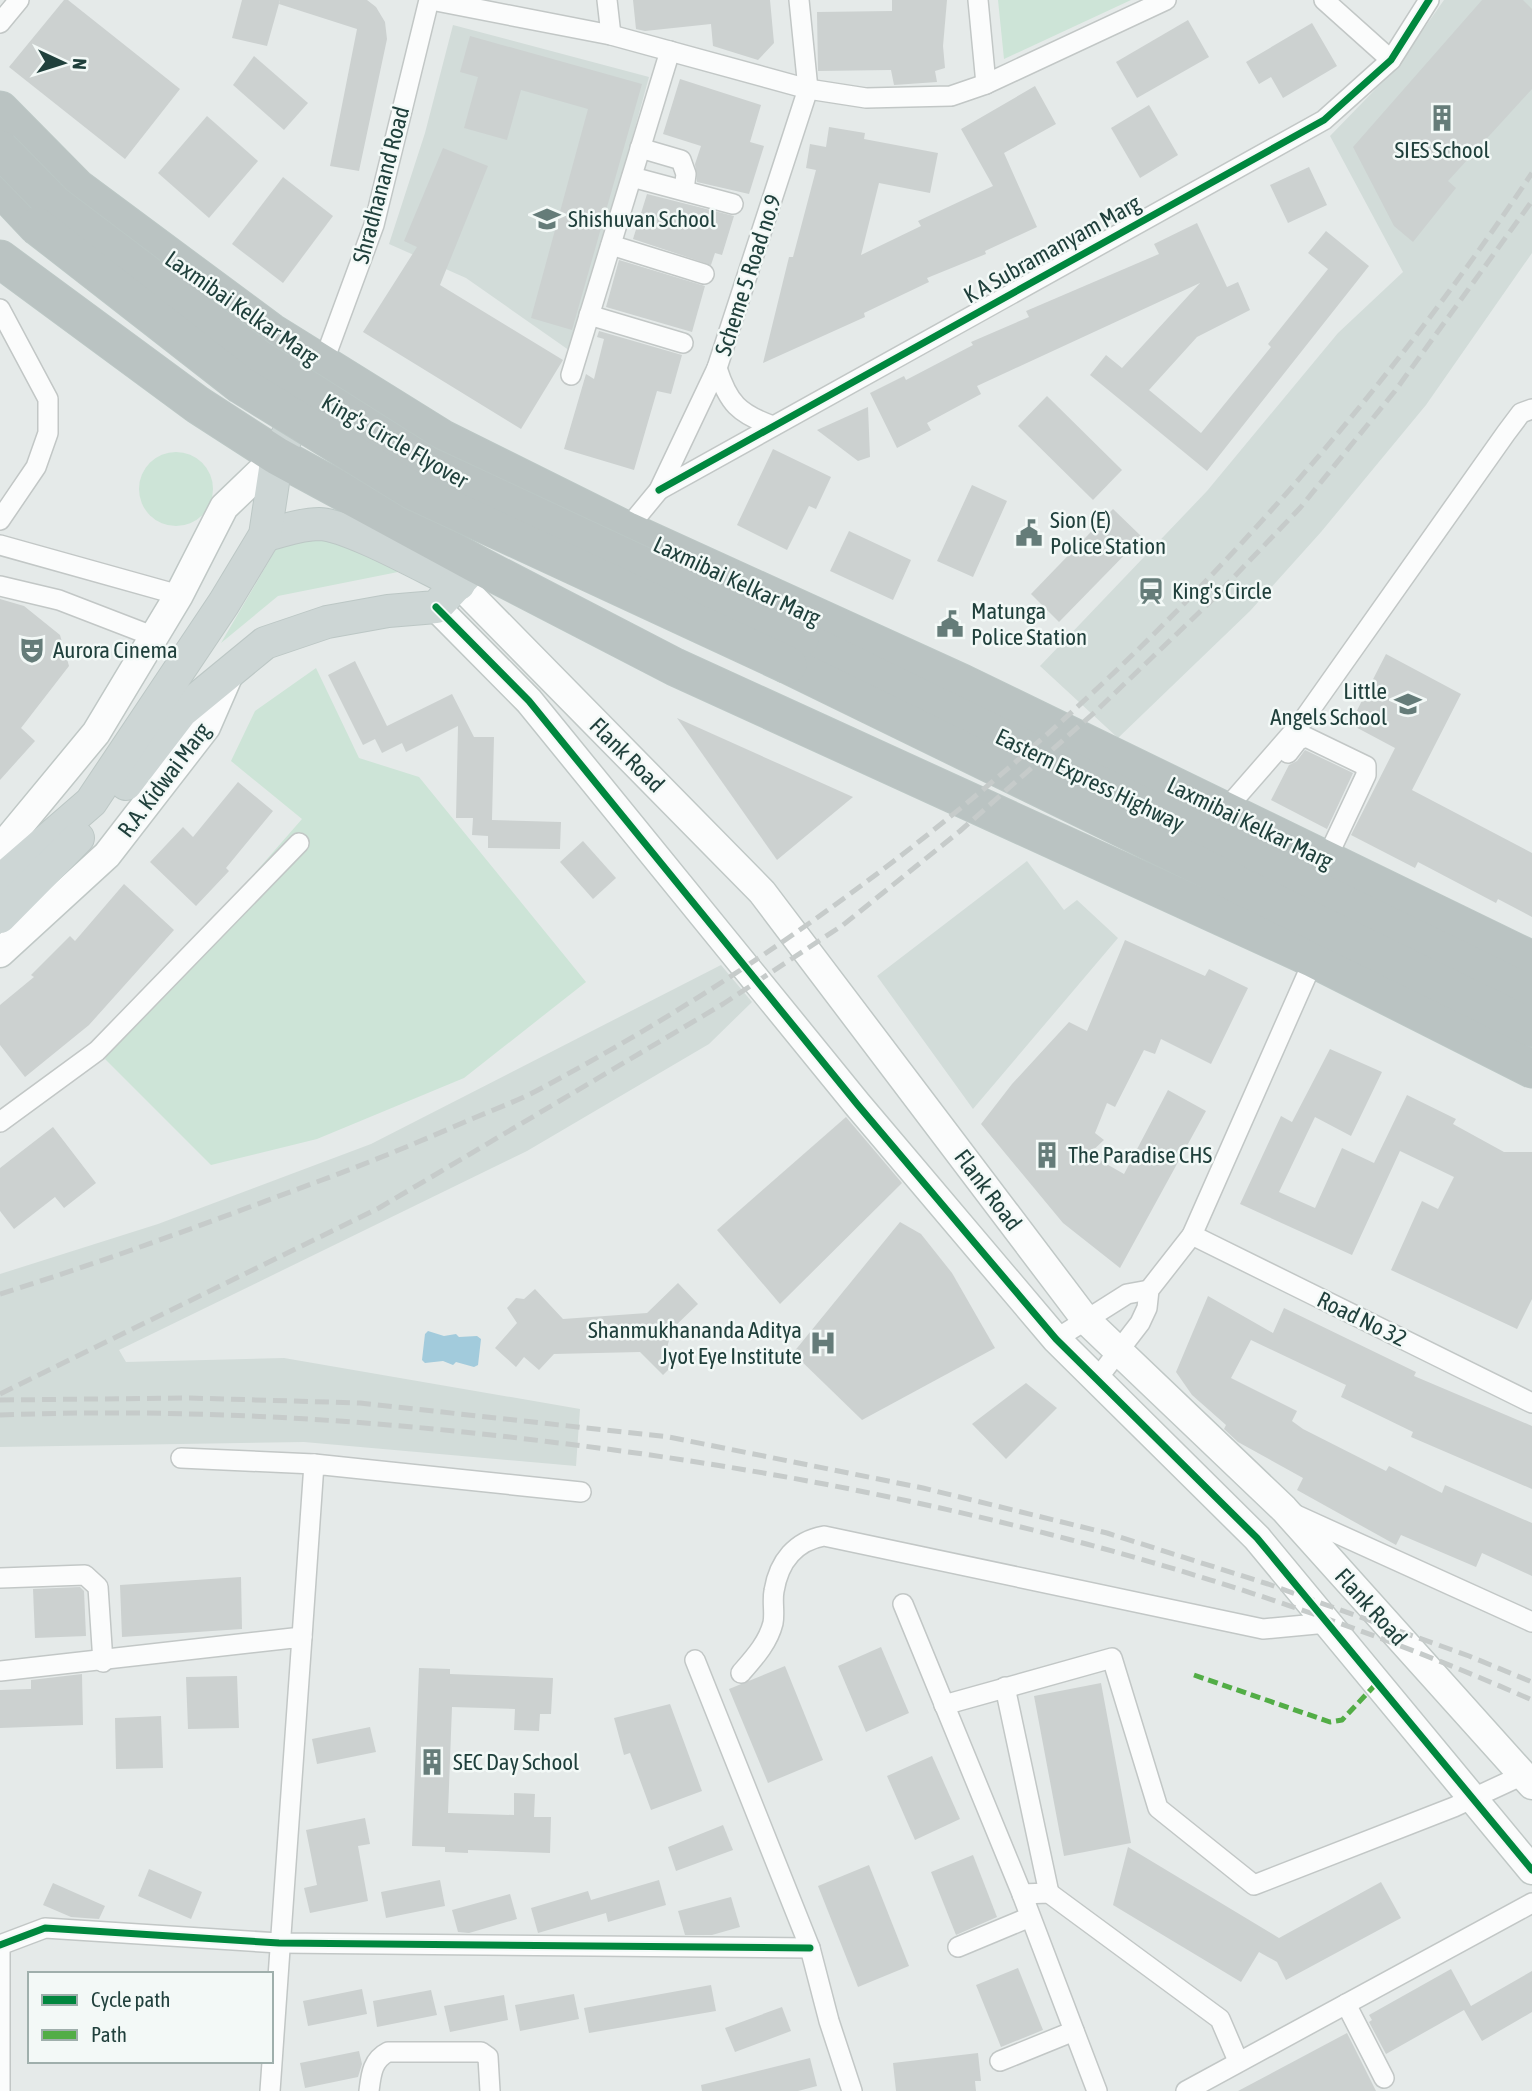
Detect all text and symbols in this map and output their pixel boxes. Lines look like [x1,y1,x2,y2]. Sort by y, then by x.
north arrow [28,28,98,98]
text: N [69,58,91,71]
building icon: SIES School [1427,103,1457,133]
street label: Shradhanand Road [348,104,414,266]
place label: SIES School [1394,137,1490,163]
street label: K A Subramanyam Marg [959,190,1145,308]
street label: Scheme 5 Road no.9 [710,191,786,359]
school or university icon: Shishuvan School [532,204,562,234]
place label: Shishuvan School [568,206,716,232]
street label: Laxmibai Kelkar Marg [160,245,324,371]
street label: King's Circle Flyover [317,389,474,494]
place label: Sion (E) Police Station [1050,507,1166,559]
public building icon: Sion (E) Police Station [1014,518,1044,548]
street label: Laxmibai Kelkar Marg [649,531,825,631]
station icon: King's Circle [1136,576,1166,606]
place label: King's Circle [1172,578,1272,604]
place label: Matunga Police Station [971,598,1087,650]
public building icon: Matunga Police Station [935,609,965,639]
theatre icon: Aurora Cinema [17,635,47,665]
place label: Aurora Cinema [53,637,178,663]
place label: Little Angels School [1270,678,1387,730]
school or university icon: Little Angels School [1393,689,1423,719]
street label: Flank Road [584,712,670,798]
street label: R.A. Kidwai Marg [113,718,215,842]
street label: Eastern Express Highway [991,723,1189,837]
street label: Laxmibai Kelkar Marg [1163,772,1337,874]
building icon: The Paradise CHS [1032,1140,1062,1170]
place label: The Paradise CHS [1068,1142,1213,1168]
street label: Flank Road [949,1144,1027,1236]
street label: Road No 32 [1313,1286,1411,1352]
place label: Shanmukhananda Aditya Jyot Eye Institute [588,1317,802,1369]
hospital icon: Shanmukhananda Aditya Jyot Eye Institute [808,1328,838,1358]
street label: Flank Road [1330,1563,1412,1651]
building icon: SEC Day School [417,1747,447,1777]
place label: SEC Day School [453,1749,579,1775]
legend [28,1972,273,2063]
text: Cycle path [91,1987,170,2011]
text: Path [91,2022,127,2046]

